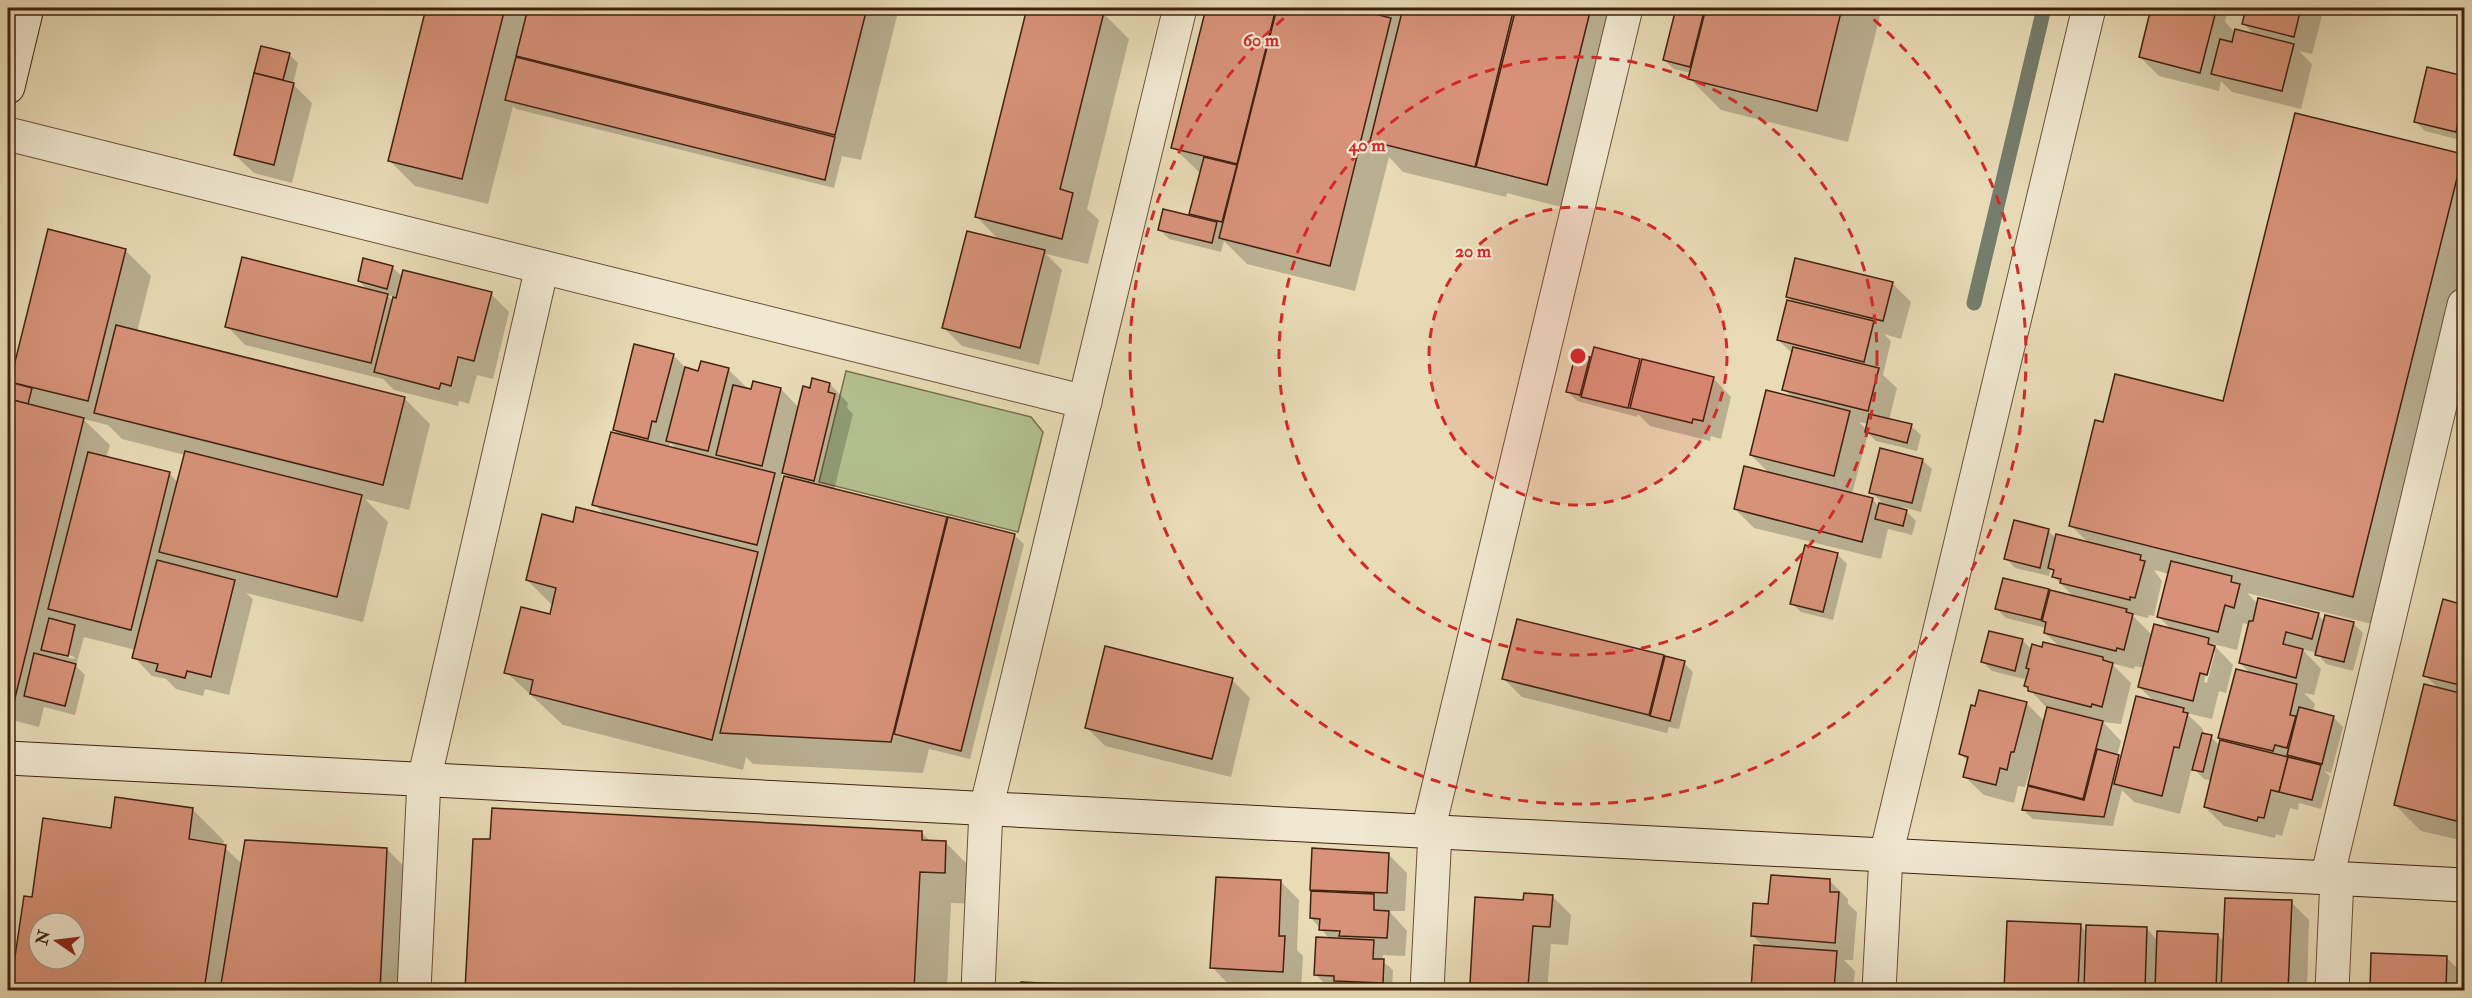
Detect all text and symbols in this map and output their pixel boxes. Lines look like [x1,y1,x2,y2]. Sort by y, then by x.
text: 60 m [1243,29,1280,52]
text: 40 m [1348,134,1386,157]
text: 20 m [1455,240,1492,263]
centre of rings [1568,346,1588,366]
north arrow [27,911,87,971]
text: N [32,928,55,948]

